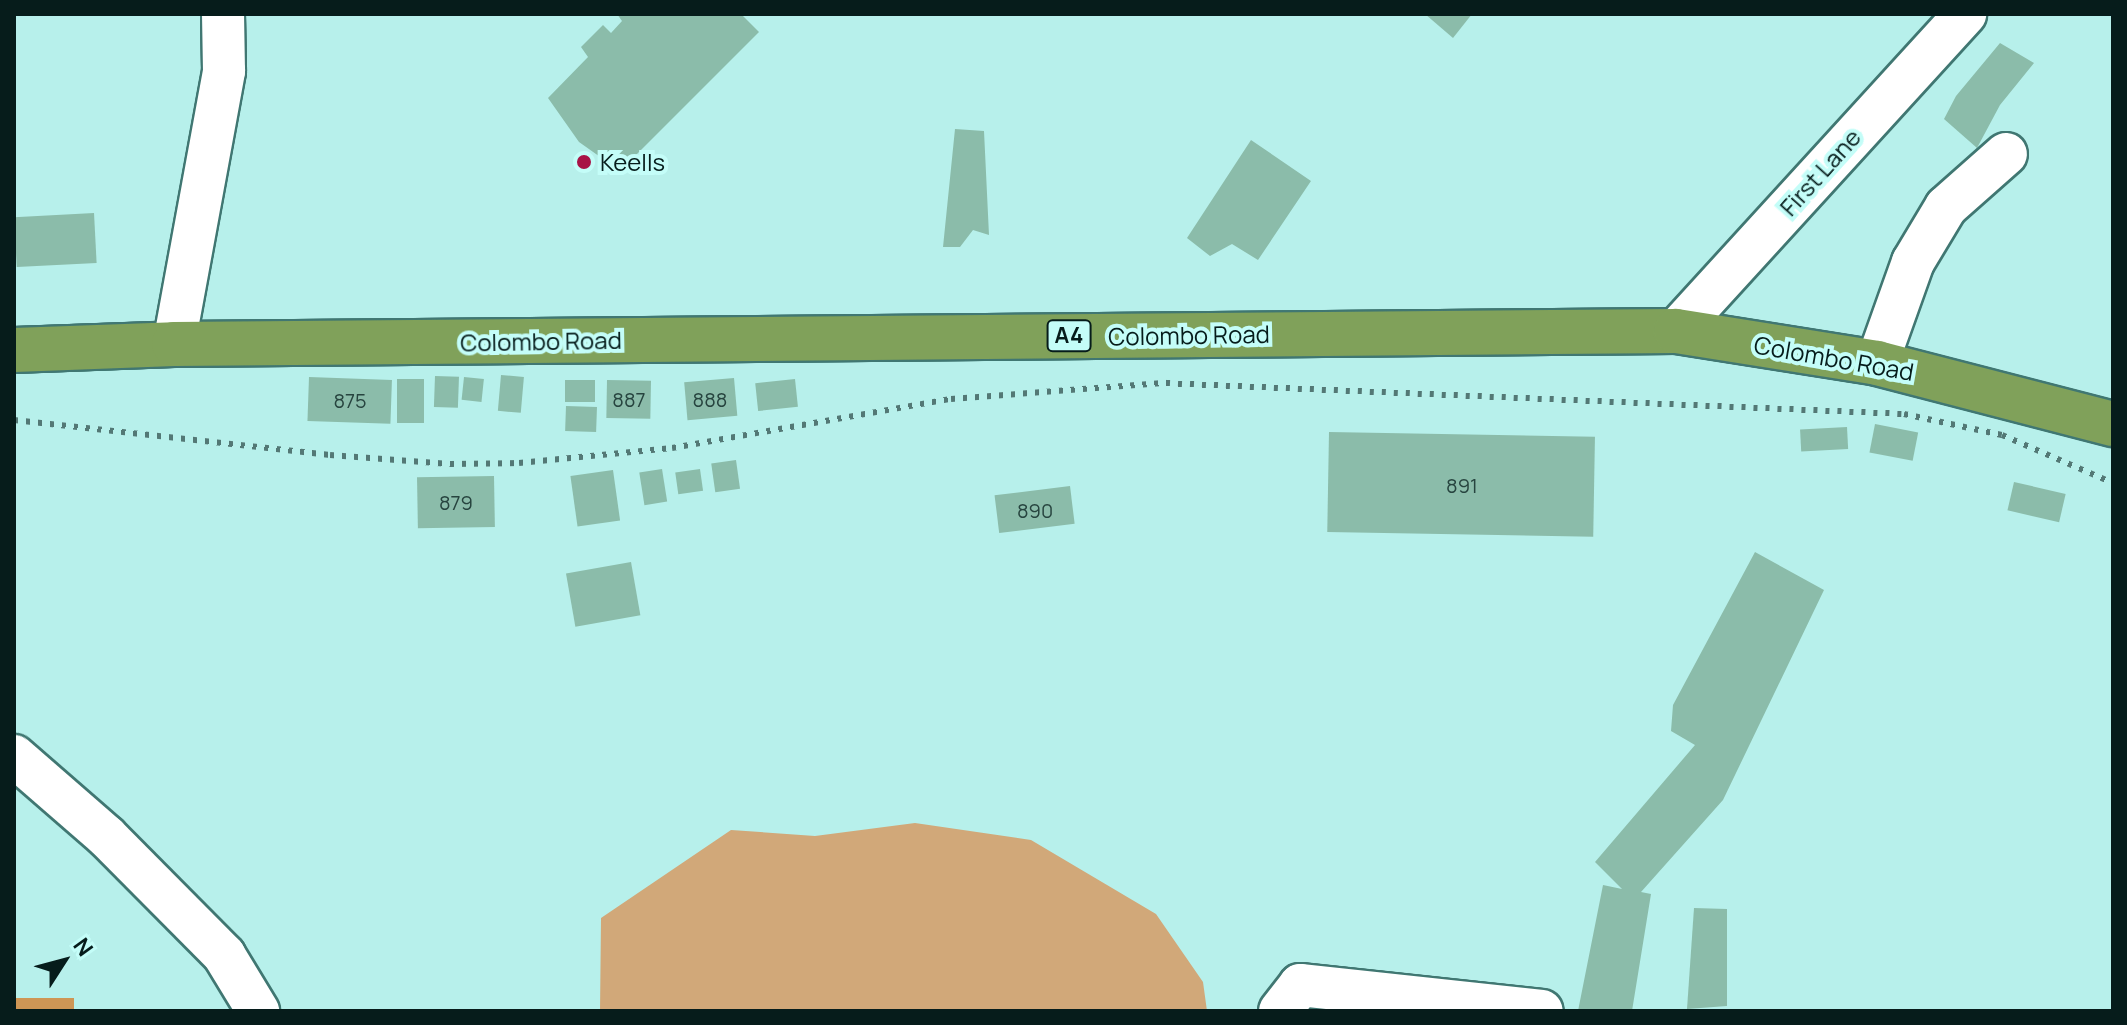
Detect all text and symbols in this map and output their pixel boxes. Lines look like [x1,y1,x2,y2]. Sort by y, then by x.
street label: First Lane [1774,123,1866,221]
place label: Keells [600,148,665,176]
marker: Keells [575,153,593,171]
road number: A4 [1045,318,1093,354]
street label: Colombo Road [1108,319,1270,351]
street label: Colombo Road [460,325,622,357]
street label: Colombo Road [1752,330,1916,386]
house number: 887 [612,387,646,411]
house number: 888 [693,387,727,411]
house number: 875 [333,388,367,412]
house number: 891 [1446,473,1478,497]
house number: 879 [439,490,473,514]
house number: 890 [1017,498,1053,522]
north arrow [24,921,104,1001]
text: N [67,932,100,962]

